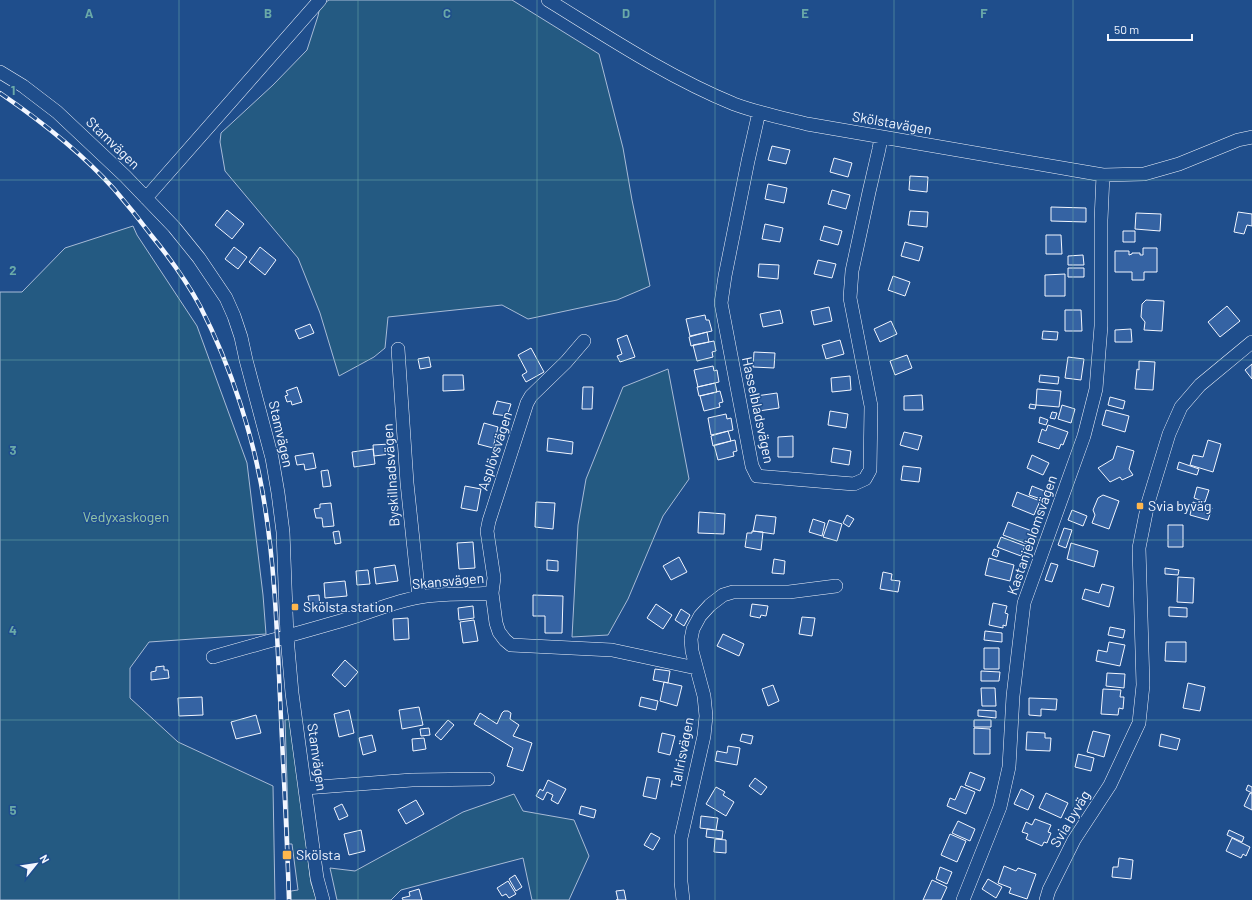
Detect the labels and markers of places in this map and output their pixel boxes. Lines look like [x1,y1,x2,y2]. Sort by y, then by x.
place label: Svia byväg [1148,497,1211,514]
marker: Svia byväg [1135,501,1145,511]
place label: Skölsta station [303,598,393,615]
marker: Skölsta station [290,602,300,612]
place label: Skölsta [296,846,341,863]
marker: Skölsta [281,849,293,861]

